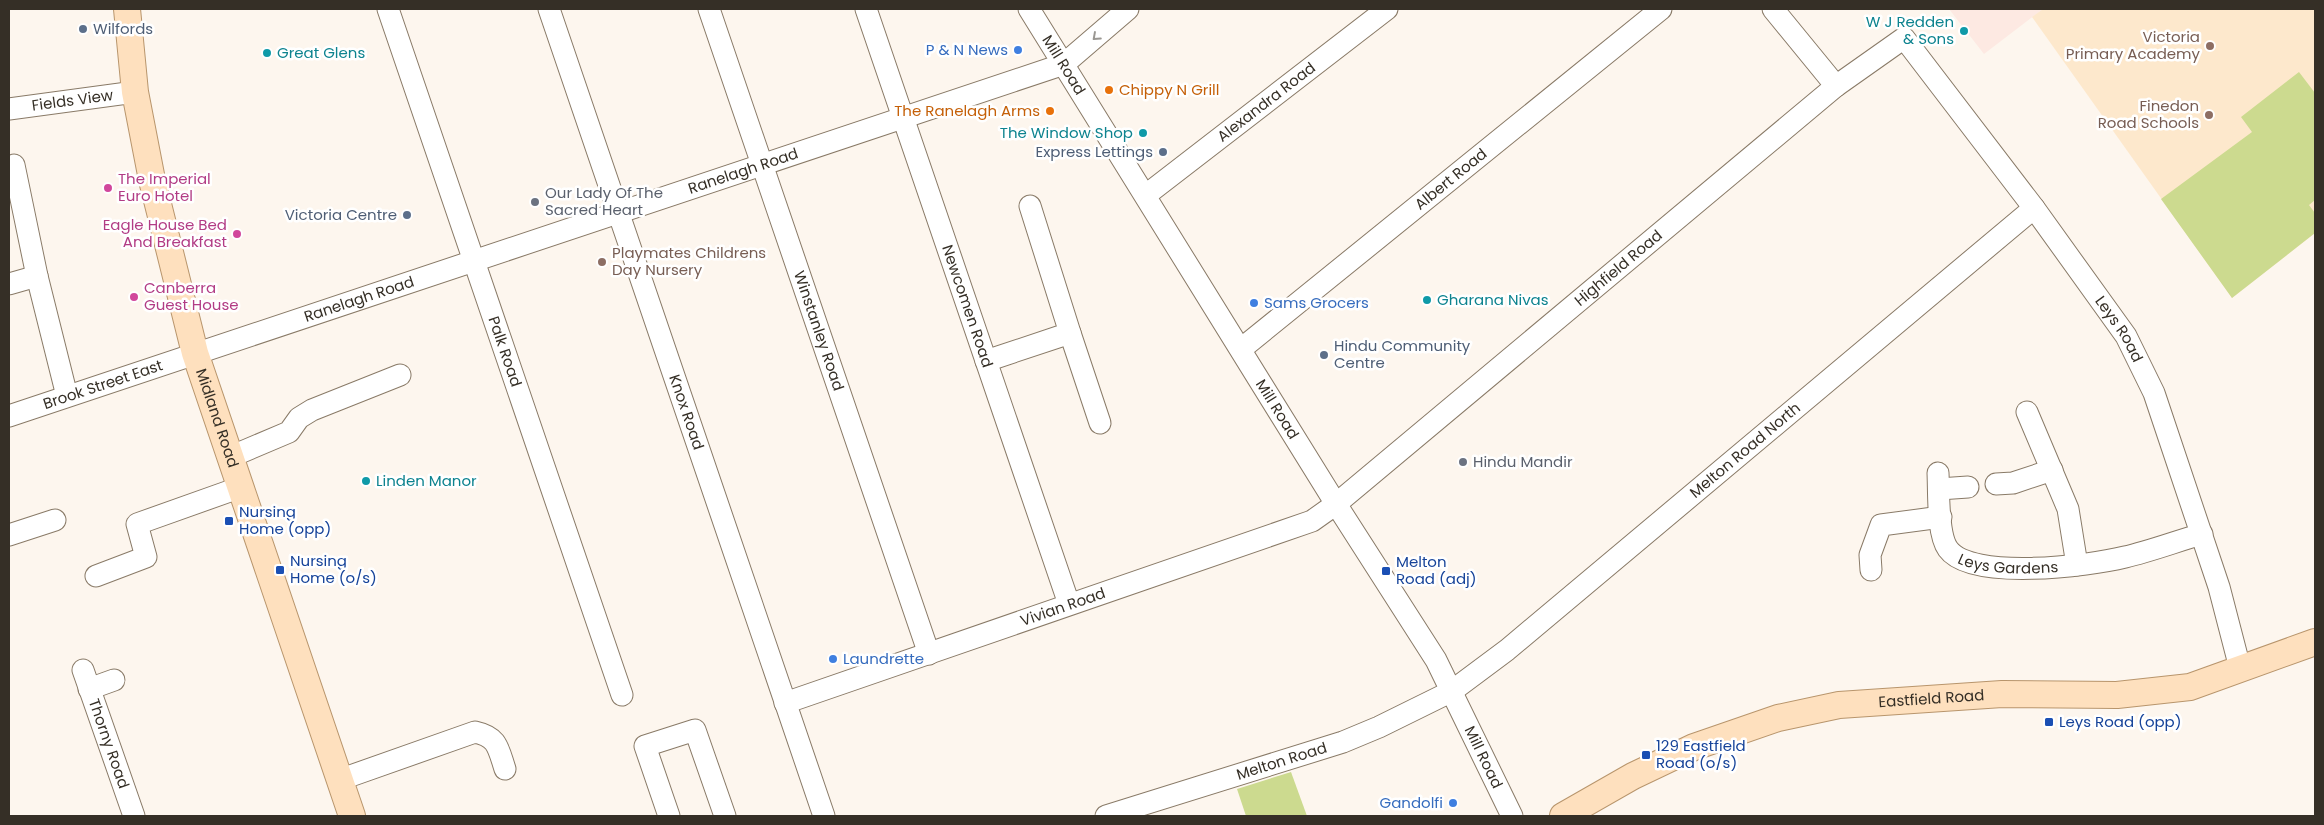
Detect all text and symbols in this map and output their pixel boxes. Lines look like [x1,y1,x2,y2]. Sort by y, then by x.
place label: W J Redden & Sons [1866,11,1954,49]
place label: Wilfords [93,18,153,39]
marker: Wilfords [77,23,89,35]
marker: W J Redden & Sons [1958,25,1970,37]
place label: Victoria Primary Academy [2066,26,2201,64]
street label: Mill Road [1038,31,1091,99]
one-way arrow [1093,31,1102,40]
place label: P & N News [926,39,1008,60]
marker: Victoria Primary Academy [2204,40,2216,52]
place label: Great Glens [277,42,365,63]
marker: P & N News [1012,44,1024,56]
marker: Great Glens [261,47,273,59]
street label: Alexandra Road [1213,57,1320,146]
place label: Chippy N Grill [1119,79,1220,100]
street label: Fields View [30,84,115,116]
marker: Chippy N Grill [1103,84,1115,96]
place label: Finedon Road Schools [2098,95,2199,133]
place label: The Ranelagh Arms [894,100,1040,121]
marker: The Ranelagh Arms [1044,105,1056,117]
marker: Finedon Road Schools [2203,109,2215,121]
place label: The Window Shop [1000,122,1133,143]
marker: The Window Shop [1137,127,1149,139]
place label: Express Lettings [1035,141,1153,162]
street label: Ranelagh Road [685,142,801,199]
street label: Albert Road [1410,143,1491,214]
marker: Express Lettings [1157,146,1169,158]
place label: The Imperial Euro Hotel [118,168,211,206]
marker: The Imperial Euro Hotel [102,182,114,194]
place label: Our Lady Of The Sacred Heart [545,182,663,220]
marker: Our Lady Of The Sacred Heart [529,196,541,208]
place label: Victoria Centre [285,204,397,225]
marker: Victoria Centre [401,209,413,221]
place label: Eagle House Bed And Breakfast [103,214,227,252]
street label: Highfield Road [1570,225,1666,310]
marker: Eagle House Bed And Breakfast [231,228,243,240]
place label: Playmates Childrens Day Nursery [612,242,766,280]
street label: Newcomen Road [937,242,999,370]
marker: Playmates Childrens Day Nursery [596,256,608,268]
street label: Winstanley Road [789,268,849,393]
street label: Ranelagh Road [301,271,417,327]
place label: Canberra Guest House [144,277,239,315]
place label: Gharana Nivas [1437,289,1549,310]
marker: Canberra Guest House [128,291,140,303]
street label: Leys Road [2090,291,2148,366]
place label: Sams Grocers [1264,292,1369,313]
marker: Gharana Nivas [1421,294,1433,306]
marker: Sams Grocers [1248,297,1260,309]
street label: Palk Road [484,313,527,390]
place label: Hindu Community Centre [1334,335,1471,373]
marker: Hindu Community Centre [1318,349,1330,361]
street label: Brook Street East [40,354,165,414]
street label: Midland Road [191,366,244,470]
street label: Knox Road [664,372,709,453]
street label: Mill Road [1251,375,1304,443]
street label: Melton Road North [1685,397,1805,502]
place label: Hindu Mandir [1473,451,1573,472]
marker: Hindu Mandir [1457,456,1469,468]
place label: Linden Manor [376,470,477,491]
marker: Linden Manor [360,475,372,487]
place label: Nursing Home (opp) [239,501,331,539]
marker: Nursing Home (opp) [223,515,235,527]
street label: Leys Gardens [1955,548,2059,579]
place label: Nursing Home (o/s) [290,550,377,588]
place label: Melton Road (adj) [1396,551,1477,589]
marker: Nursing Home (o/s) [274,564,286,576]
marker: Melton Road (adj) [1380,565,1392,577]
street label: Vivian Road [1017,582,1108,631]
place label: Laundrette [843,648,924,669]
marker: Laundrette [827,653,839,665]
street label: Eastfield Road [1878,684,1985,712]
street label: Thorny Road [84,696,135,791]
place label: Leys Road (opp) [2059,711,2182,732]
marker: Leys Road (opp) [2043,716,2055,728]
street label: Mill Road [1460,722,1508,792]
place label: 129 Eastfield Road (o/s) [1656,735,1746,773]
street label: Melton Road [1234,737,1329,785]
marker: 129 Eastfield Road (o/s) [1640,749,1652,761]
place label: Gandolfi [1380,792,1443,813]
marker: Gandolfi [1447,797,1459,809]

